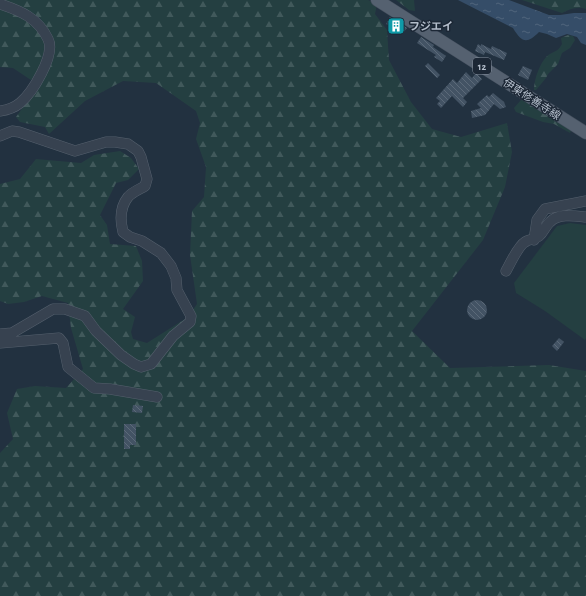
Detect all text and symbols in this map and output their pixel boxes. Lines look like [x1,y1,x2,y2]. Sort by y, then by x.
building icon: フジエイ [386,16,406,36]
place label: フジエイ [409,21,453,32]
road number: 12 [473,58,491,74]
street label: 伊東修善寺線 [501,76,563,122]

